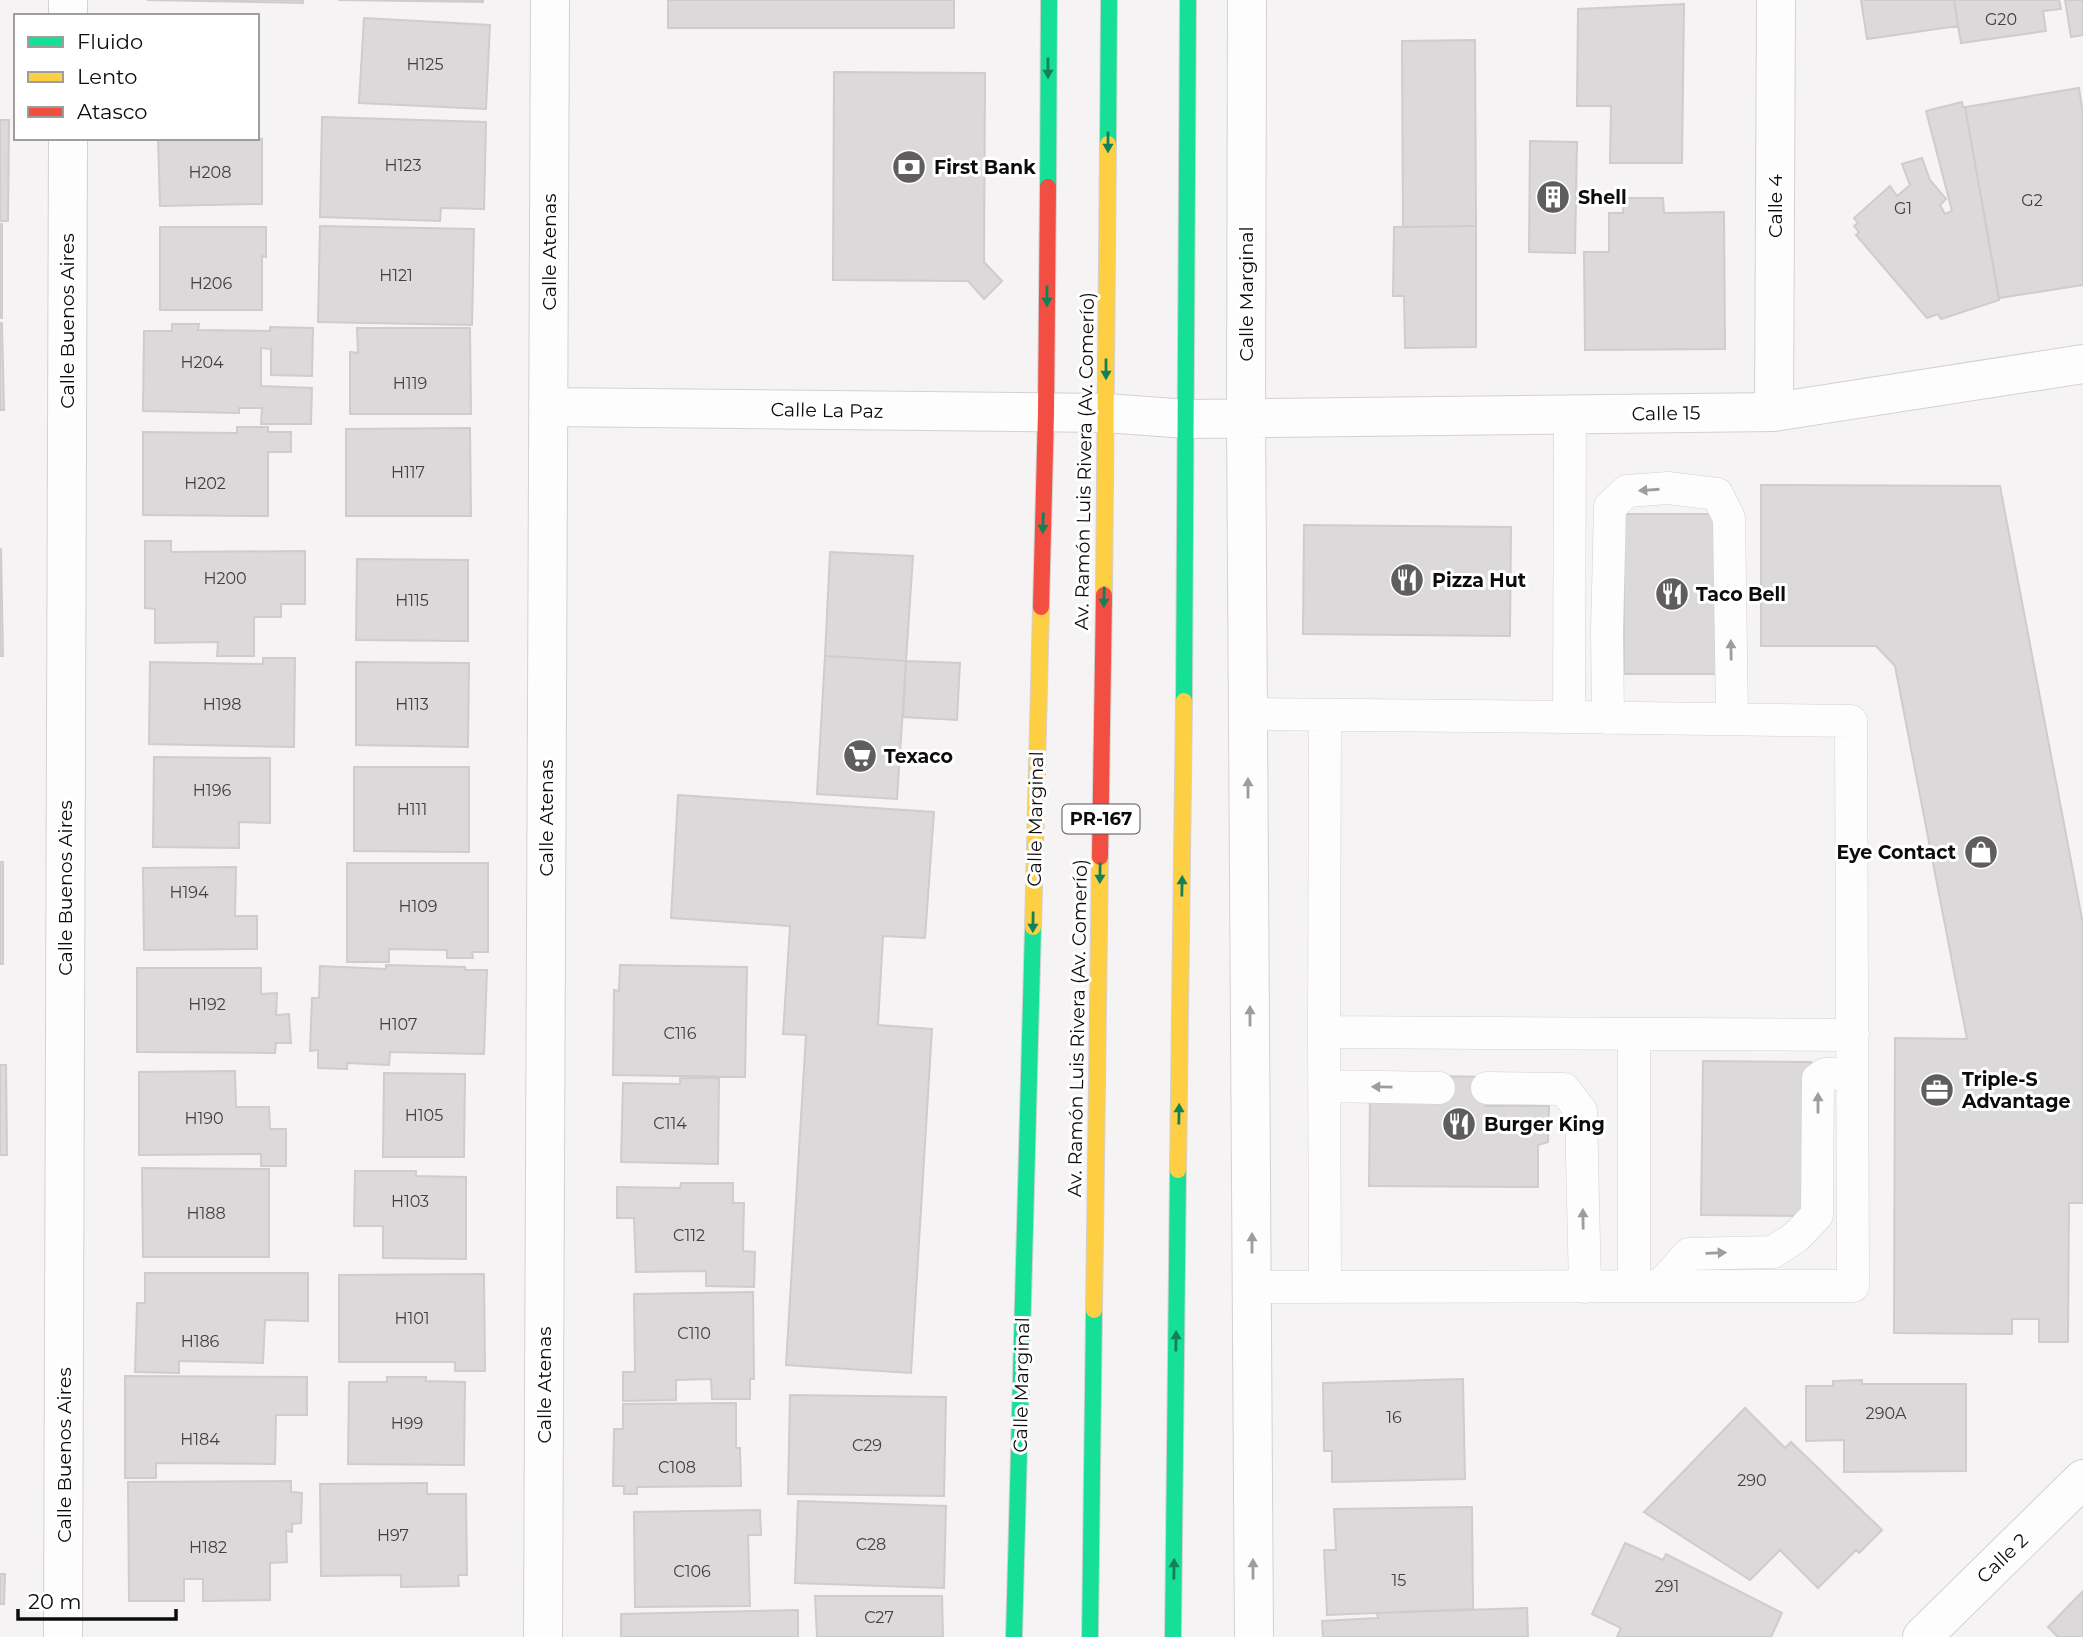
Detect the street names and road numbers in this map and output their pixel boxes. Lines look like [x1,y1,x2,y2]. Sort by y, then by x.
street label: Calle 4 [1764,174,1787,238]
street label: Calle Atenas [538,194,561,310]
street label: Calle Marginal [1235,226,1258,362]
street label: Calle Buenos Aires [56,233,79,409]
street label: Av. Ramón Luis Rivera (Av. Comerío) [1070,292,1099,630]
street label: Calle La Paz [770,398,884,423]
street label: Calle 15 [1631,401,1701,426]
street label: Calle Marginal [1023,751,1048,887]
street label: Calle Atenas [535,760,558,876]
street label: Calle Buenos Aires [54,800,77,976]
road number: PR-167 [1062,804,1140,834]
street label: Av. Ramón Luis Rivera (Av. Comerío) [1063,859,1092,1197]
street label: Calle Marginal [1009,1317,1034,1453]
street label: Calle Atenas [533,1327,556,1443]
street label: Calle Buenos Aires [53,1367,76,1543]
street label: Calle 2 [1972,1528,2033,1588]

